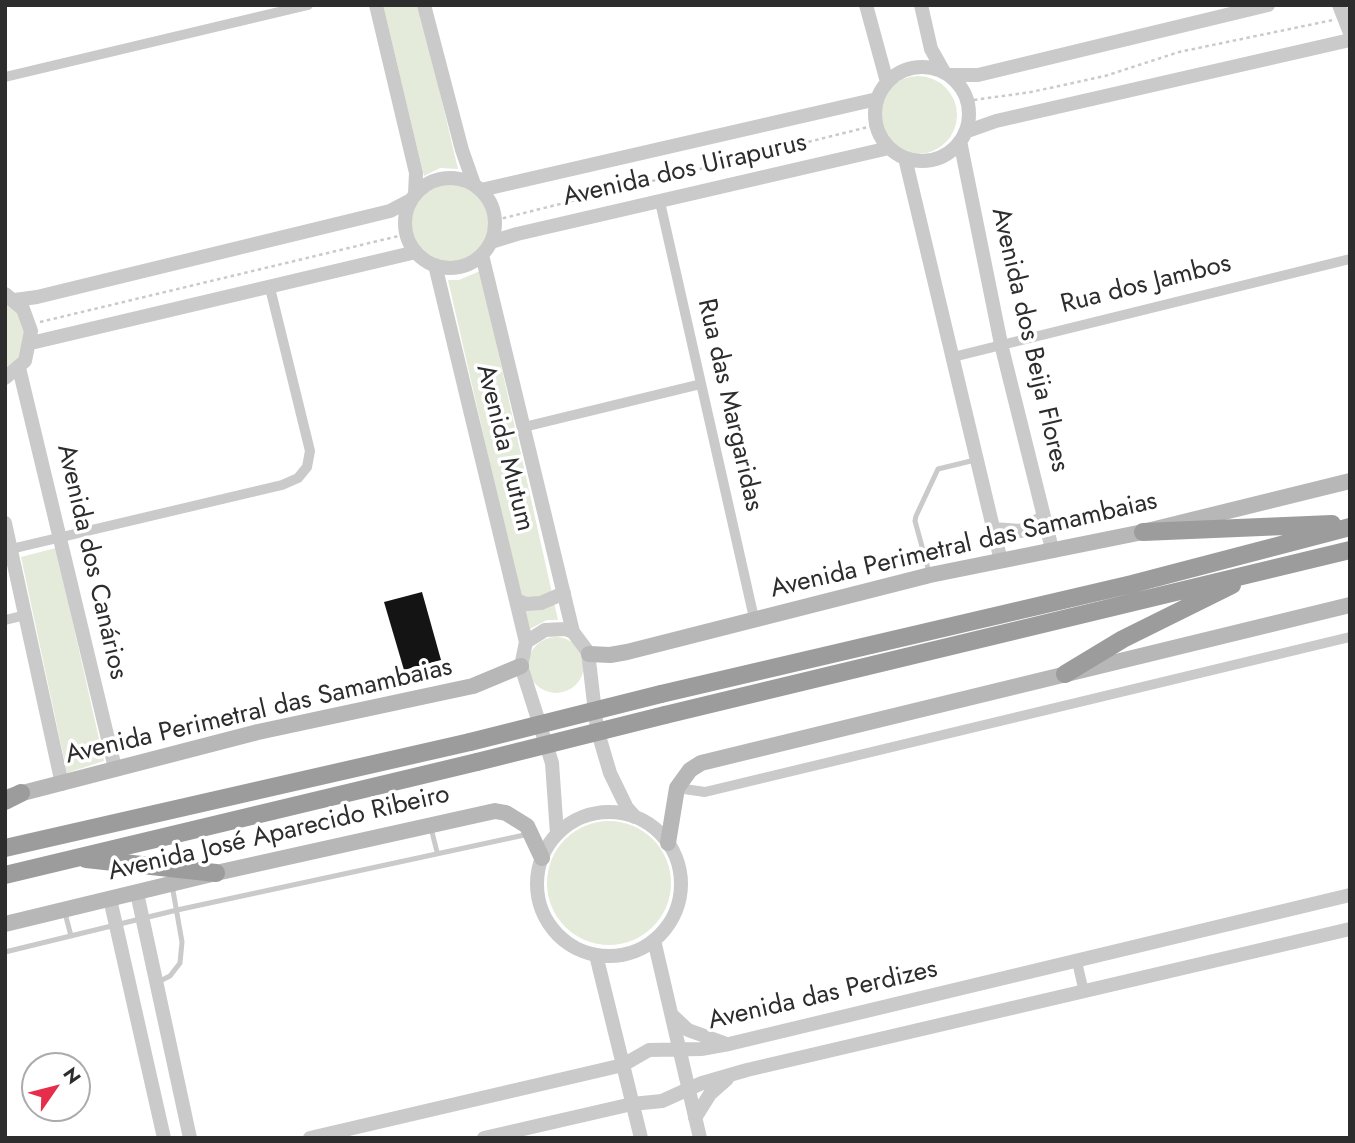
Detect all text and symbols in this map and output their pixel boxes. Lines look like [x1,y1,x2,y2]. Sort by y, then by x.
street label: Avenida dos Uirapurus [560,128,810,214]
street label: Avenida dos Beija Flores [983,205,1075,475]
street label: Rua dos Jambos [1058,249,1234,321]
street label: Rua das Margaridas [689,296,769,514]
street label: Avenida Mutum [468,361,540,535]
street label: Avenida dos Canários [49,442,133,682]
street label: Avenida Perimetral das Samambaias [768,486,1160,606]
street label: Avenida Perimetral das Samambaias [63,652,455,772]
street label: Avenida José Aparecido Ribeiro [105,780,453,888]
street label: Avenida das Perdizes [705,954,941,1038]
north arrow [21,1052,91,1122]
text: N [57,1062,87,1090]

